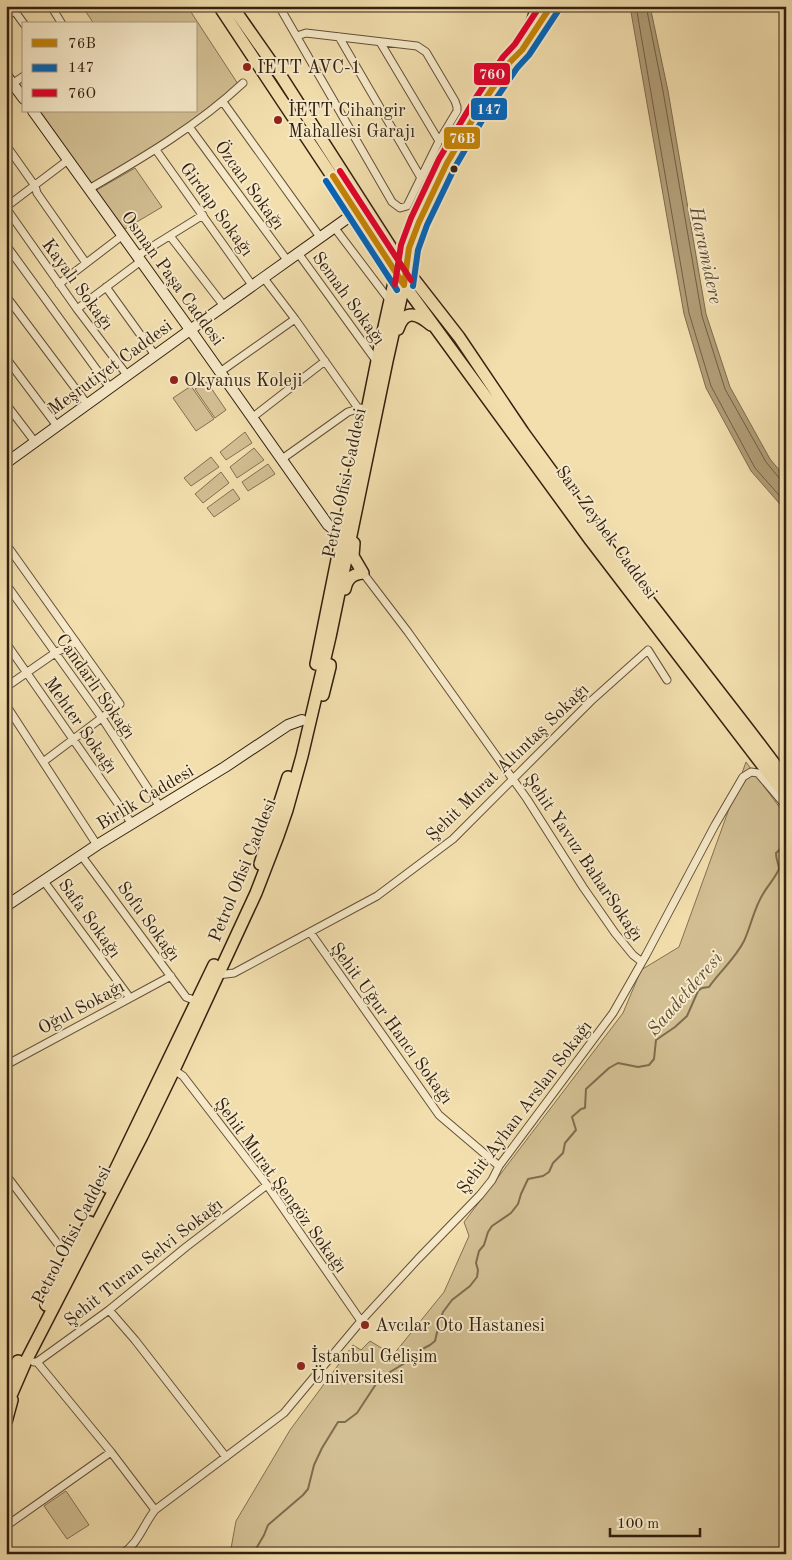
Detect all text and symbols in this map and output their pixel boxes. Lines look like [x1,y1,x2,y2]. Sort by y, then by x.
legend [22,22,198,112]
text: 76B [68,37,96,52]
place label: IETT AVC-1 [257,59,361,77]
text: 147 [68,61,94,76]
marker: IETT AVC-1 [241,61,253,73]
line badge: 76O [473,62,511,86]
text: 76O [479,68,505,82]
text: 76O [68,87,96,102]
line badge: 147 [470,97,508,121]
place label: İETT Cihangir Mahallesi Garajı [288,99,415,141]
text: 147 [477,103,501,117]
marker: İETT Cihangir Mahallesi Garajı [272,114,284,126]
line badge: 76B [443,126,481,150]
text: 76B [449,132,475,146]
street label: Özcan Sokağı [211,135,291,233]
street label: Girdap Sokağı [176,159,256,260]
unlabelled marker [449,164,459,174]
water label: Haramidere [685,204,724,306]
street label: Osman Paşa Caddesi [118,208,227,349]
street label: Kayalı Sokağı [38,236,116,334]
street label: Semah Sokağı [308,249,388,349]
street label: Meşrutiyet Caddesi [45,317,176,419]
place label: Okyanus Koleji [184,372,302,390]
marker: Okyanus Koleji [168,374,180,386]
street label: Petrol Ofisi Caddesi [320,407,370,560]
street label: Sarı Zeybek Caddesi [552,463,660,602]
street label: Candarlı Sokağı [52,631,138,743]
street label: Mehter Sokağı [40,674,120,777]
street label: Şehit Murat Altıntaş Sokağı [423,680,593,845]
street label: Birlik Caddesi [94,762,197,834]
street label: Şehit Yavuz BaharSokağı [520,770,646,945]
street label: Petrol Ofisi Caddesi [206,796,280,945]
street label: Safa Sokağı [55,876,124,962]
street label: Sofu Sokağı [113,878,183,965]
street label: Şehit Uğur Hancı Sokağı [327,940,456,1108]
water label: Saadetderesi [645,949,728,1040]
street label: Oğul Sokağı [35,978,128,1038]
street label: Şehit Ayhan Arslan Sokağı [454,1018,596,1198]
street label: Şehit Murat Şengöz Sokağı [211,1095,350,1277]
street label: Petrol Ofisi Caddesi [29,1163,115,1308]
street label: Şehit Turan Selvi Sokağı [61,1195,226,1330]
place label: Avcılar Oto Hastanesi [375,1317,545,1335]
marker: Avcılar Oto Hastanesi [359,1319,371,1331]
place label: İstanbul Gelişim Üniversitesi [311,1345,437,1387]
marker: İstanbul Gelişim Üniversitesi [295,1360,307,1372]
scale bar [610,1505,700,1537]
text: 100 m [617,1517,659,1532]

